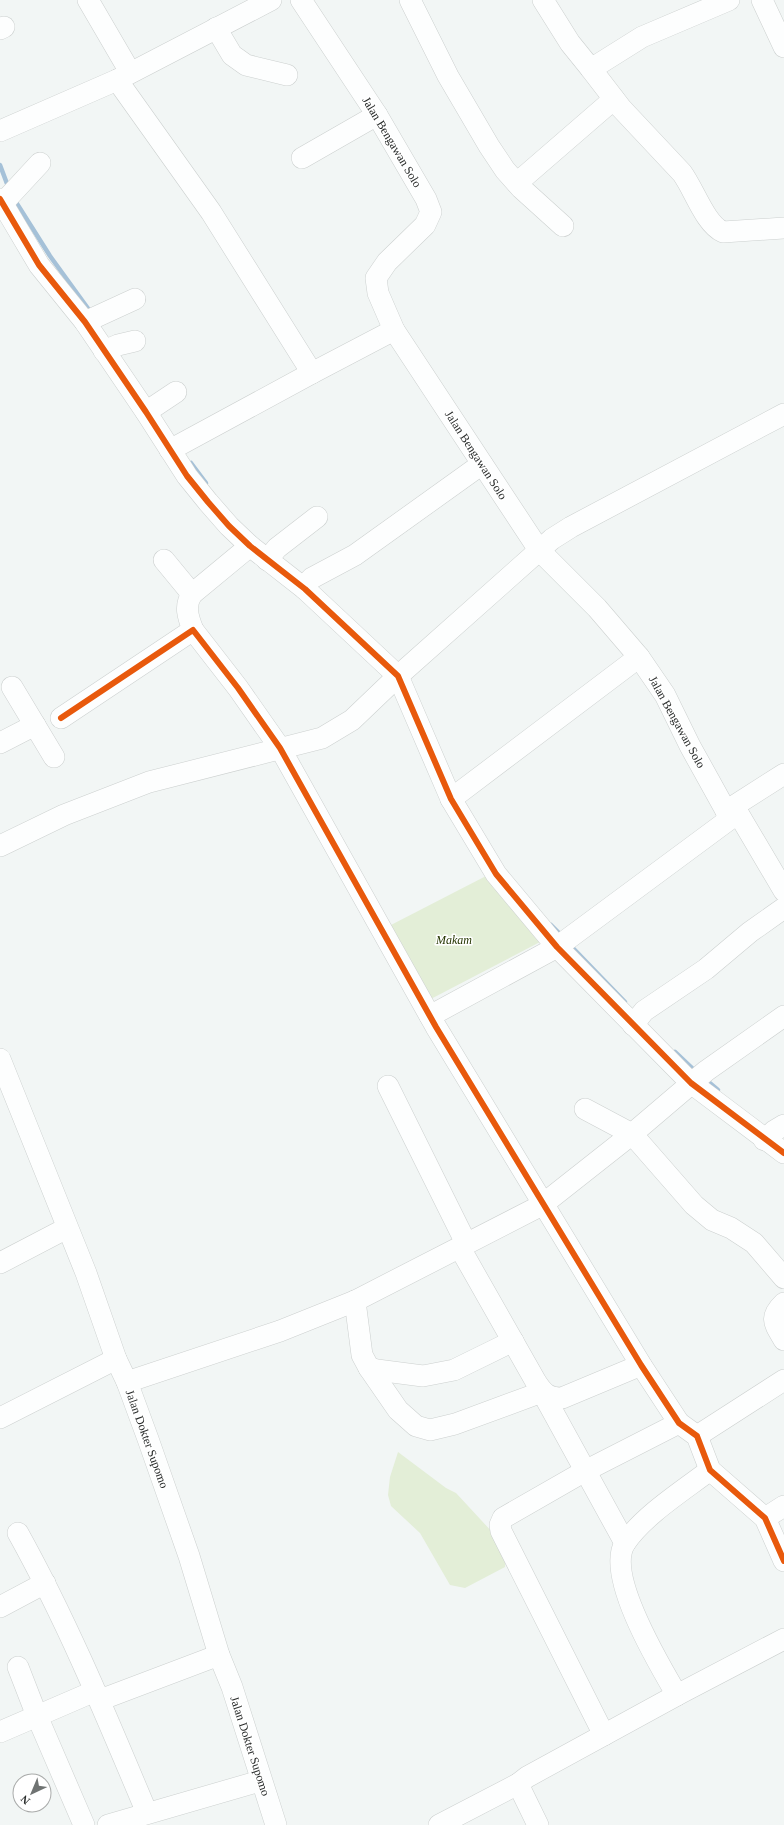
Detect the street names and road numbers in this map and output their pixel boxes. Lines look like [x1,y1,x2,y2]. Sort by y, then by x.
street label: Jalan Bengawan Solo [359,94,425,190]
street label: Jalan Bengawan Solo [442,408,510,502]
street label: Jalan Bengawan Solo [646,673,708,771]
street label: Jalan Dokter Supomo [123,1388,171,1490]
street label: Jalan Dokter Supomo [227,1694,273,1798]

